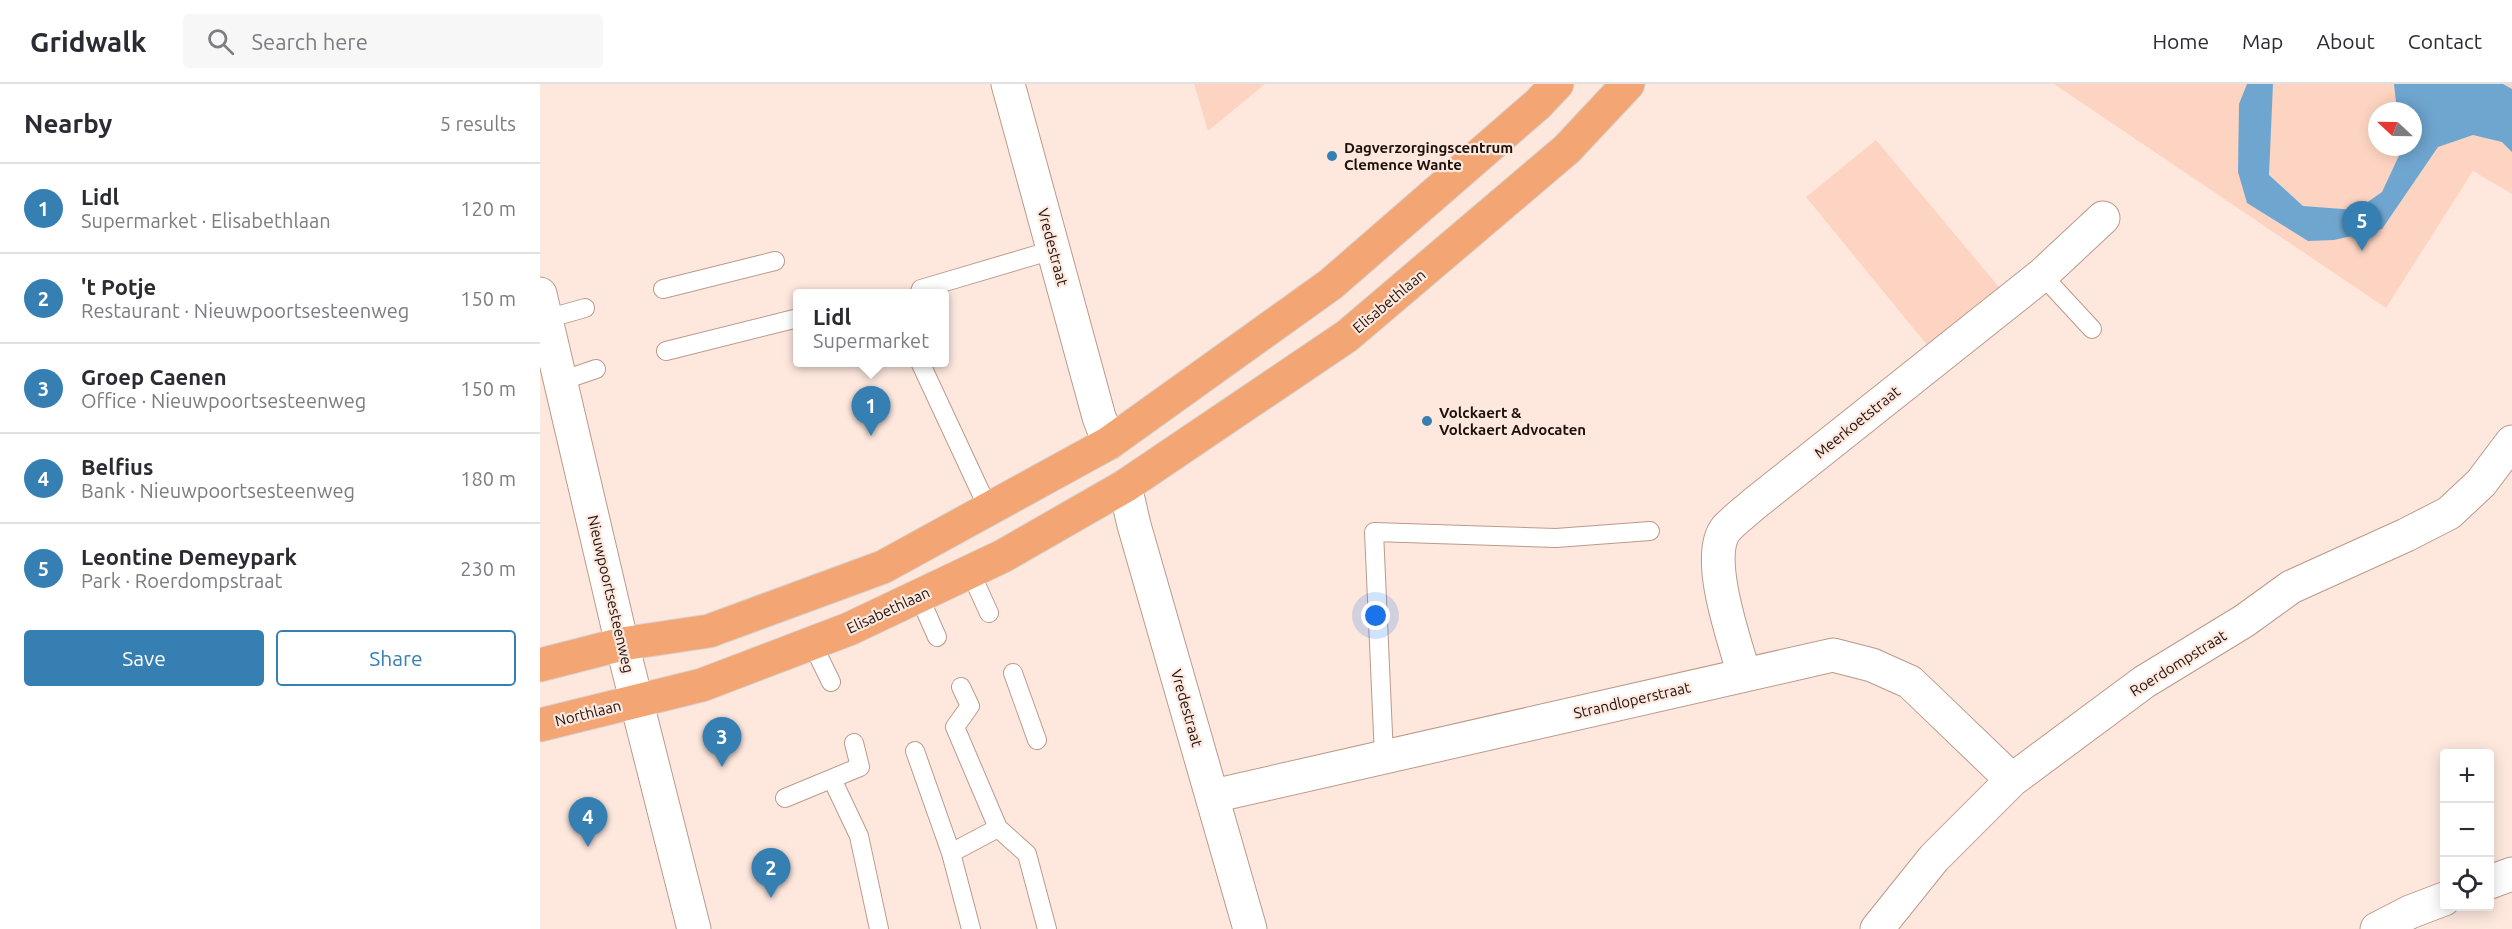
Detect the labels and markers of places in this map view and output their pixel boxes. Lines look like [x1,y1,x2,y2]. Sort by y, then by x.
place label: Dagverzorgingscentrum Clemence Wante [1344,139,1513,173]
marker: Dagverzorgingscentrum Clemence Wante [1325,149,1339,163]
pin: 5 [2342,202,2382,251]
pin: 1 [852,386,890,436]
place label: Volckaert & Volckaert Advocaten [1439,404,1586,438]
marker: Volckaert & Volckaert Advocaten [1420,414,1434,428]
pin: 3 [702,718,741,767]
pin: 4 [568,798,608,847]
pin: 2 [752,848,790,898]

